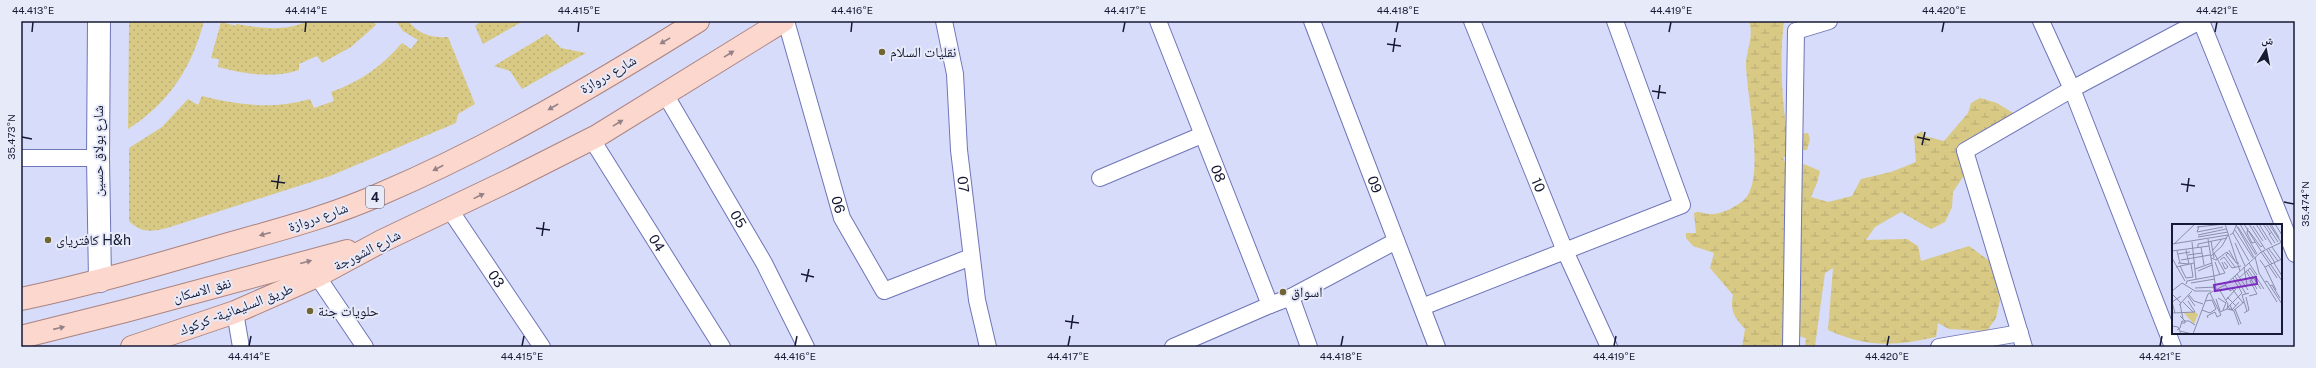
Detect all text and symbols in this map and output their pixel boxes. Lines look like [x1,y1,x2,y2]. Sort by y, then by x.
text: 44.413°E [12,4,54,16]
text: 44.414°E [285,4,327,16]
text: 44.415°E [558,4,600,16]
text: 44.416°E [831,4,873,16]
text: 44.417°E [1104,4,1146,16]
text: 44.418°E [1377,4,1419,16]
text: 44.419°E [1650,4,1692,16]
text: 44.420°E [1922,4,1966,16]
text: 44.421°E [2196,4,2238,16]
north arrow [2246,30,2286,70]
text: ش [2261,33,2275,49]
one-way arrow [659,38,671,45]
place label: نقليات السلام [890,44,957,62]
marker: نقليات السلام [877,47,887,57]
one-way arrow [723,51,735,58]
street label: شارع دروازة [577,52,640,98]
one-way arrow [547,104,559,111]
street label: شارع بولاق حسين [90,105,108,197]
text: 35.473°N [5,114,17,160]
one-way arrow [612,119,624,126]
street label: 08 [1208,162,1229,185]
one-way arrow [432,165,444,171]
street label: 09 [1364,173,1385,196]
street label: 07 [954,175,972,194]
street label: 10 [1528,175,1548,195]
text: 35.474°N [2299,181,2311,227]
road number: 4 [366,186,384,208]
one-way arrow [473,193,484,199]
street label: 06 [828,194,848,215]
street label: شارع دروازة [286,199,351,237]
street label: 05 [727,207,750,231]
inset map [2172,224,2282,334]
street label: شارع الشورجة [331,226,404,275]
street label: 04 [645,231,668,255]
place label: کافتریای H&h [56,232,131,249]
one-way arrow [258,232,271,238]
marker: کافتریای H&h [43,235,53,245]
one-way arrow [301,259,313,265]
street label: 03 [485,267,508,291]
street label: نفق الاسكان [171,275,234,307]
street label: طريق السليمانية - كركوك [177,280,296,340]
place label: اسواق [1291,284,1323,301]
marker: اسواق [1278,287,1288,297]
place label: حلویات جنة [318,303,379,320]
marker: حلویات جنة [305,306,315,316]
one-way arrow [53,324,65,330]
text: 44.414°E [228,350,270,362]
text: 44.415°E [501,350,543,362]
text: 44.416°E [774,350,816,362]
text: 44.417°E [1047,350,1089,362]
text: 44.418°E [1320,350,1362,362]
text: 44.419°E [1593,350,1635,362]
text: 44.420°E [1865,350,1909,362]
text: 44.421°E [2139,350,2181,362]

